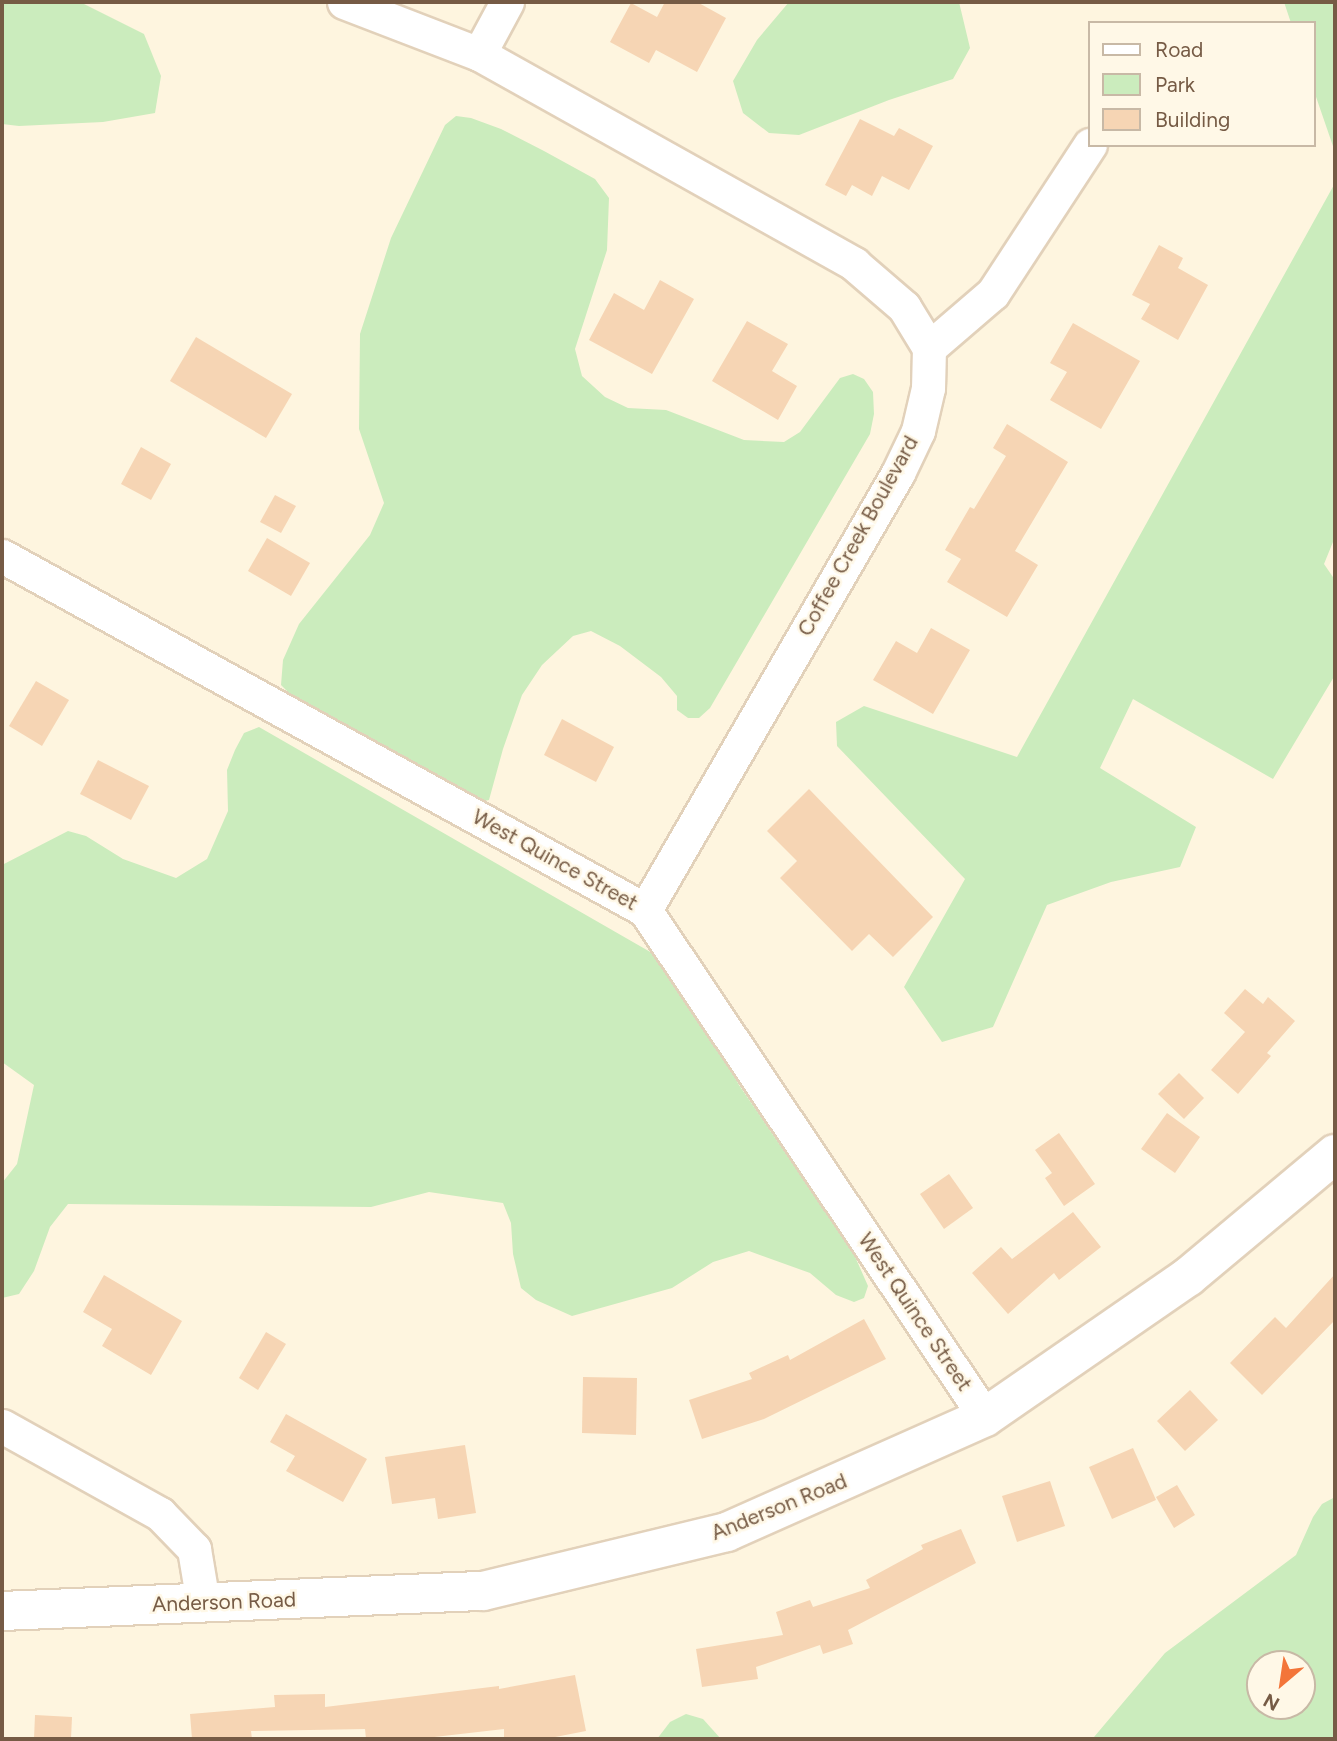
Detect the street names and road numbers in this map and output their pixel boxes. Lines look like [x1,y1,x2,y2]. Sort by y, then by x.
street label: Coffee Creek Boulevard [793,432,923,640]
street label: West Quince Street [468,804,642,916]
street label: West Quince Street [853,1228,977,1396]
street label: Anderson Road [708,1468,850,1546]
street label: Anderson Road [152,1587,296,1617]

